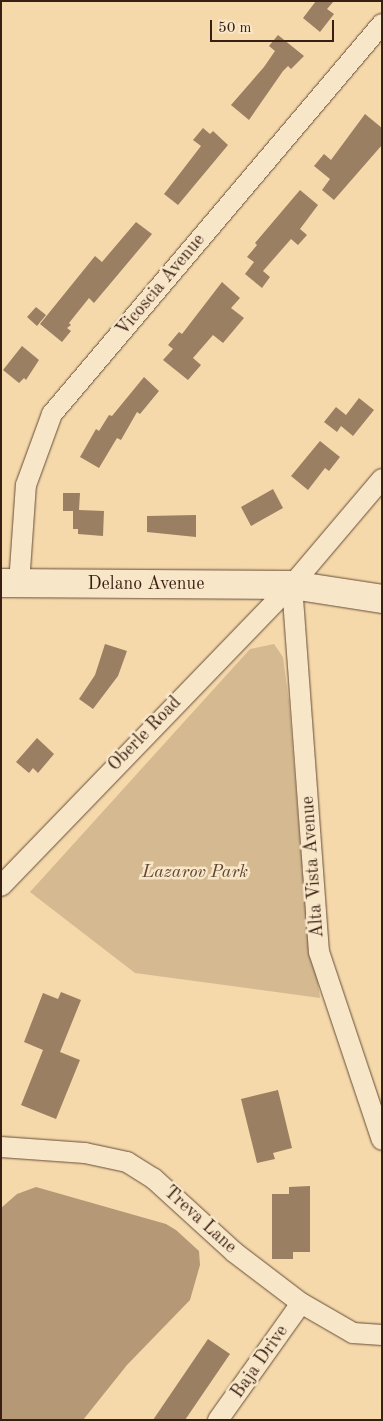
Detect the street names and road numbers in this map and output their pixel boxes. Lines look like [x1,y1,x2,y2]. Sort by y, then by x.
street label: Vicoscia Avenue [112,230,210,340]
street label: Delano Avenue [88,573,204,595]
street label: Oberle Road [104,692,186,776]
street label: Alta Vista Avenue [297,795,329,939]
street label: Treva Lane [159,1182,241,1258]
street label: Baja Drive [227,1321,293,1403]

